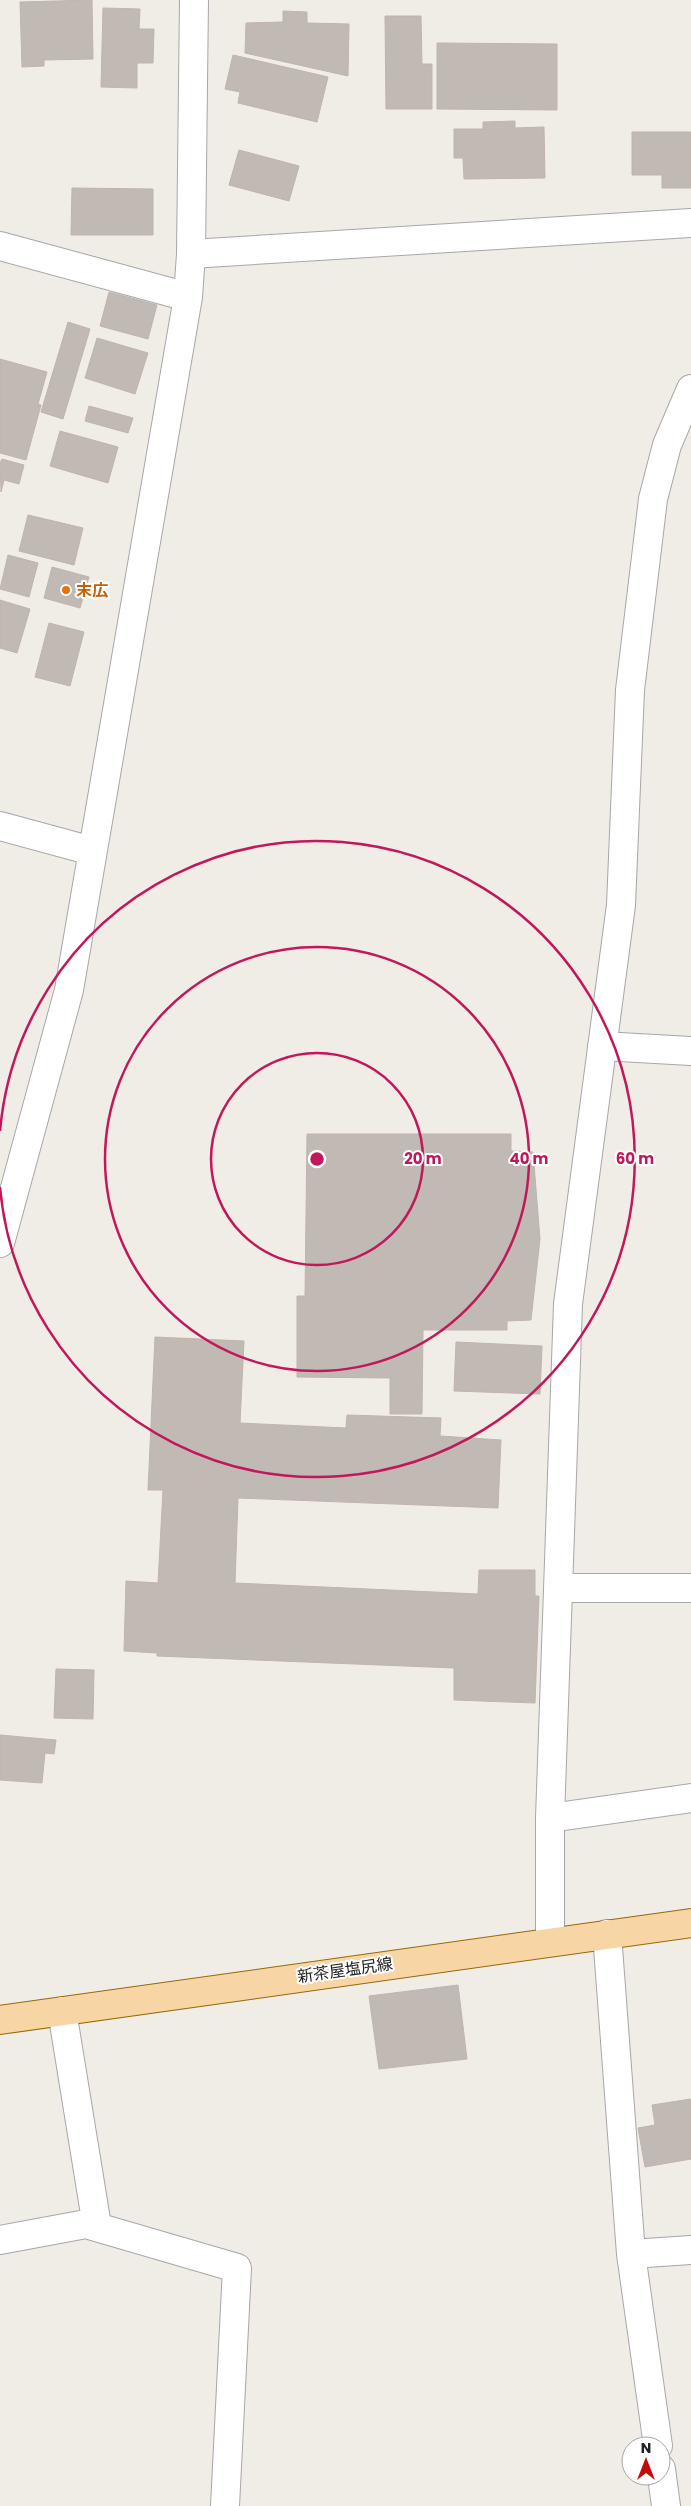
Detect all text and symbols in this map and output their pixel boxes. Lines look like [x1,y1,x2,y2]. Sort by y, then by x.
place label: 末広 [76,579,109,602]
marker: 末広 [60,584,72,596]
text: 20 m [404,1148,442,1169]
text: 40 m [509,1148,549,1169]
text: 60 m [616,1148,654,1169]
centre of rings [308,1150,326,1168]
street label: 新茶屋塩尻線 [296,1952,394,1988]
north arrow [621,2436,671,2486]
text: N [641,2438,651,2458]

